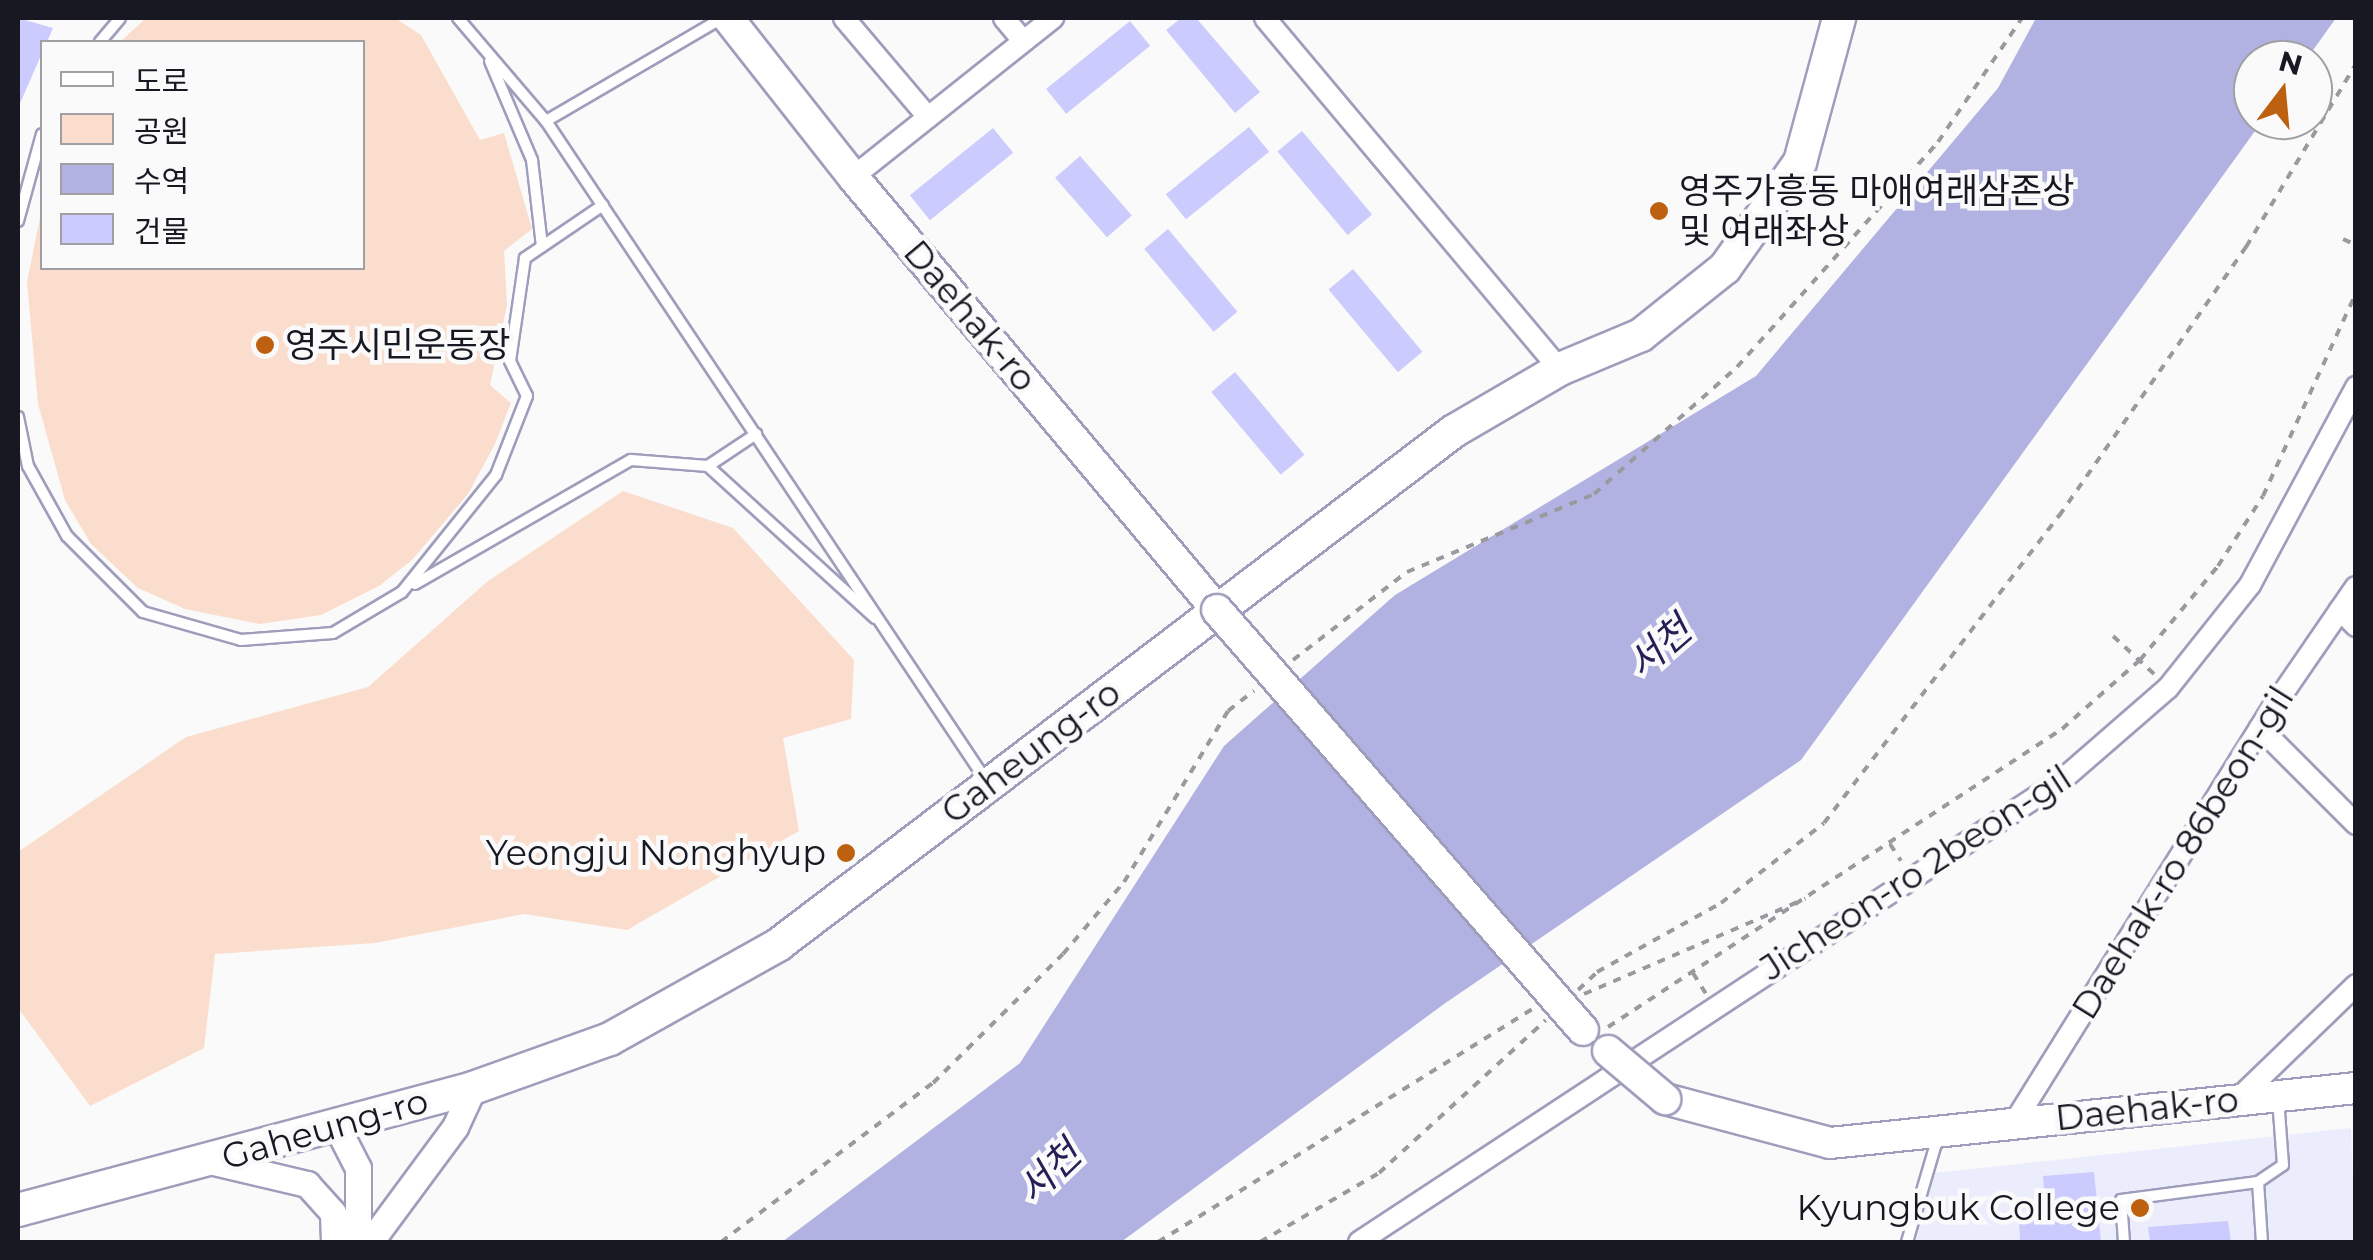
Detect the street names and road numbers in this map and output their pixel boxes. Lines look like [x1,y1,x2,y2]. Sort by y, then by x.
street label: Daehak-ro [895,232,1045,400]
street label: Gaheung-ro [933,671,1129,833]
street label: Daehak-ro 86beon-gil [2063,679,2303,1027]
street label: Jicheon-ro 2beon-gil [1753,757,2079,989]
street label: Daehak-ro [2053,1078,2241,1140]
street label: Gaheung-ro [217,1080,433,1178]

